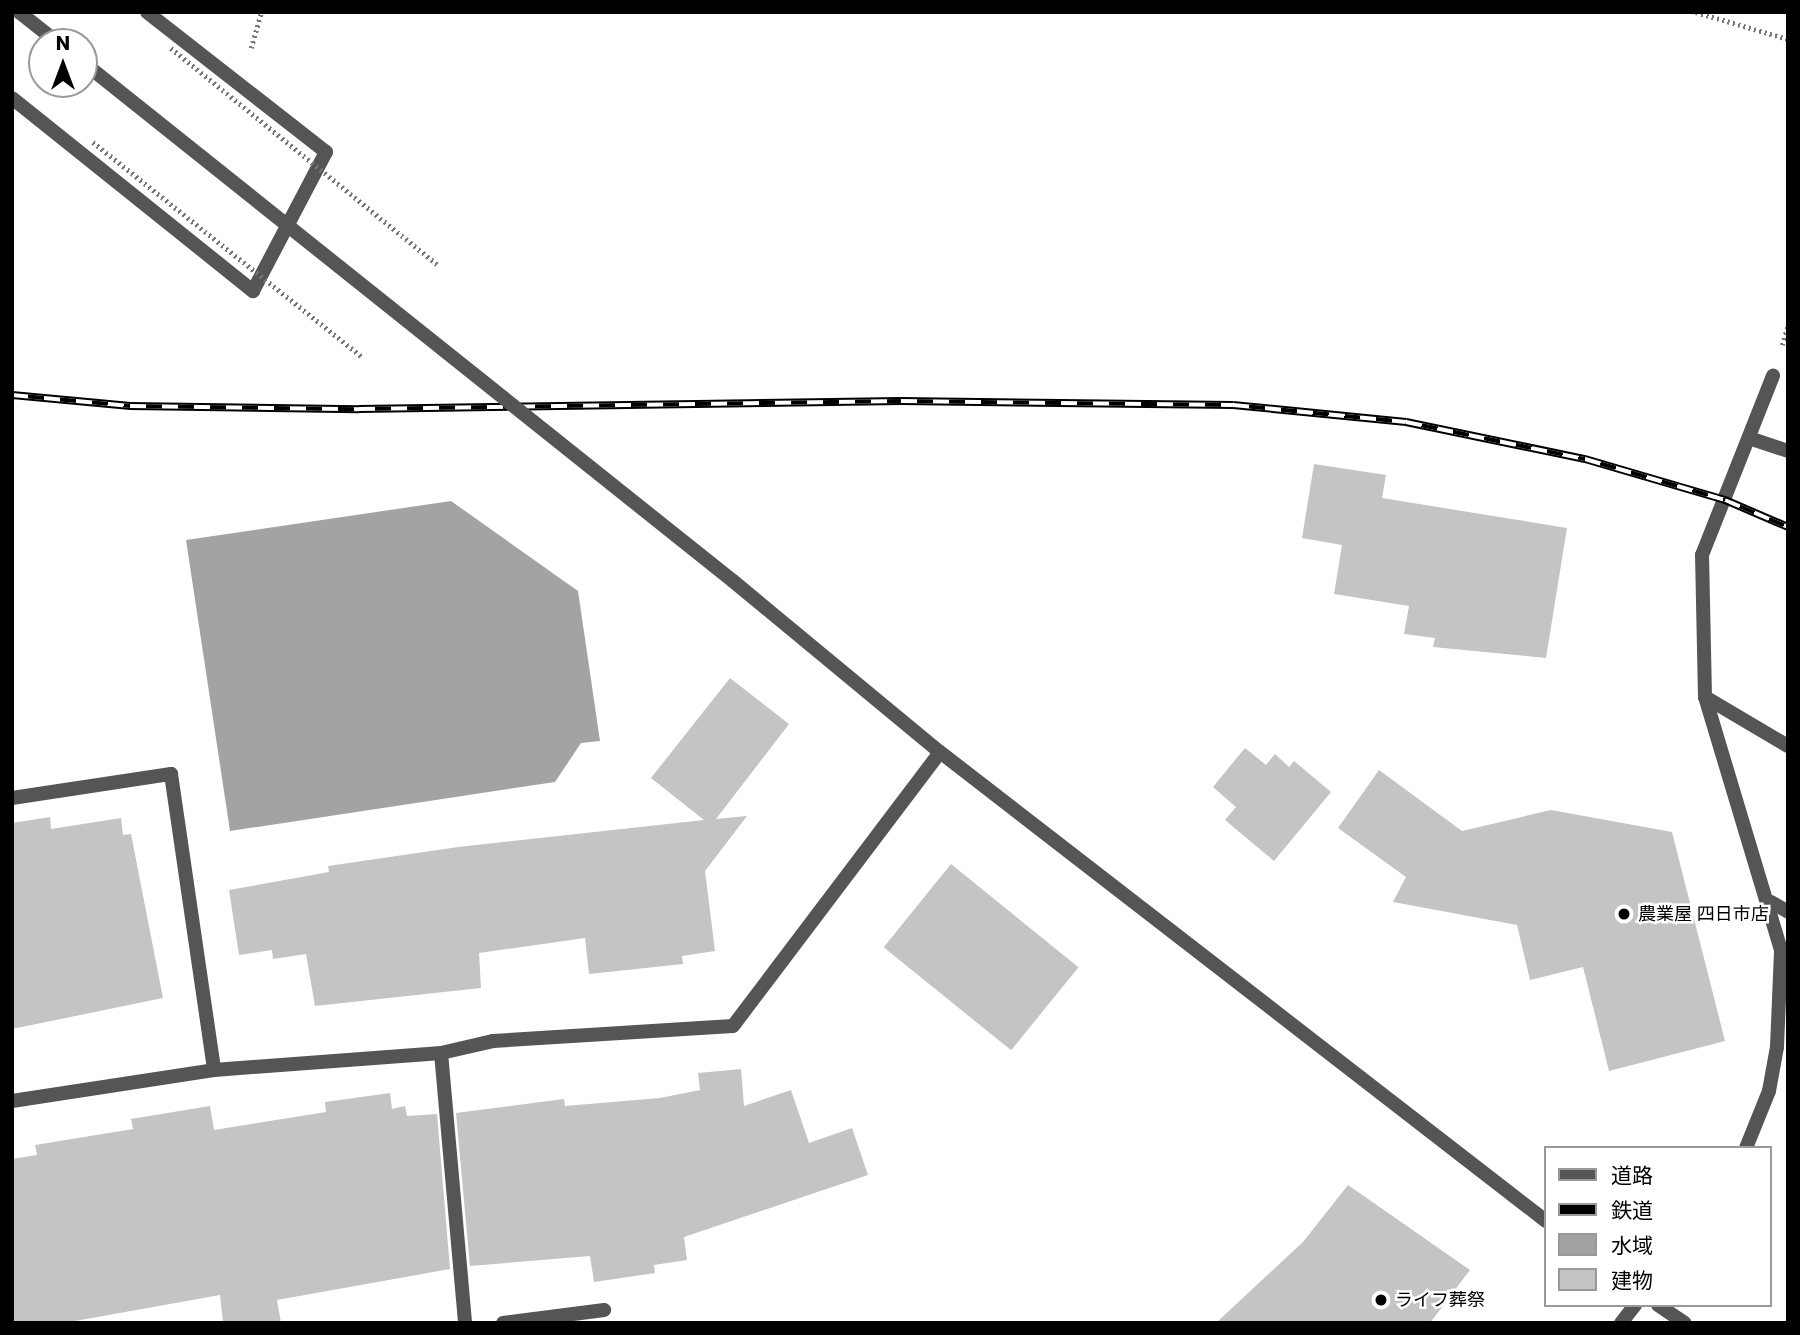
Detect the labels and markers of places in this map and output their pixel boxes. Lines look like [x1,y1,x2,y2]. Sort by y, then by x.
place label: 農業屋 四日市店 [1638,903,1769,925]
marker: 農業屋 四日市店 [1616,906,1632,922]
place label: ライフ葬祭 [1395,1289,1485,1311]
marker: ライフ葬祭 [1373,1292,1389,1308]

